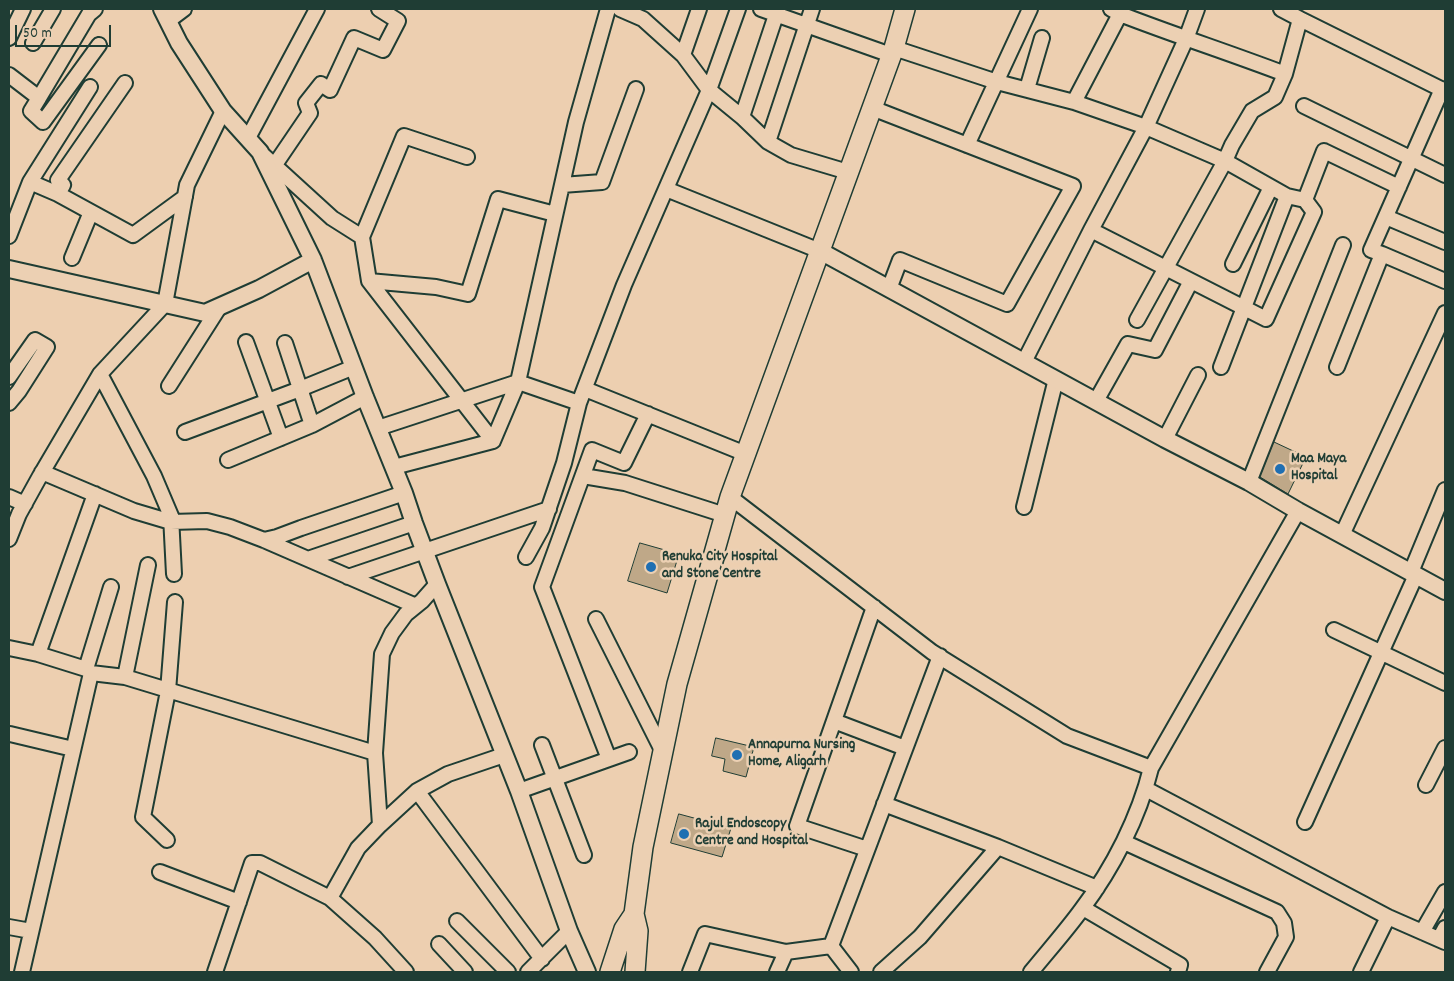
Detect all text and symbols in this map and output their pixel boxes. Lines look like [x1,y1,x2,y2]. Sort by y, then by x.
scale bar [18,15,114,47]
text: 50 m [23,23,52,45]
place label: Maa Maya Hospital [1291,451,1346,486]
marker: Maa Maya Hospital [1273,462,1287,476]
place label: Renuka City Hospital and Stone Centre [662,549,778,584]
marker: Renuka City Hospital and Stone Centre [644,560,658,574]
place label: Annapurna Nursing Home, Aligarh [748,737,855,772]
marker: Annapurna Nursing Home, Aligarh [730,748,744,762]
place label: Rajul Endoscopy Centre and Hospital [695,816,808,851]
marker: Rajul Endoscopy Centre and Hospital [677,827,691,841]

